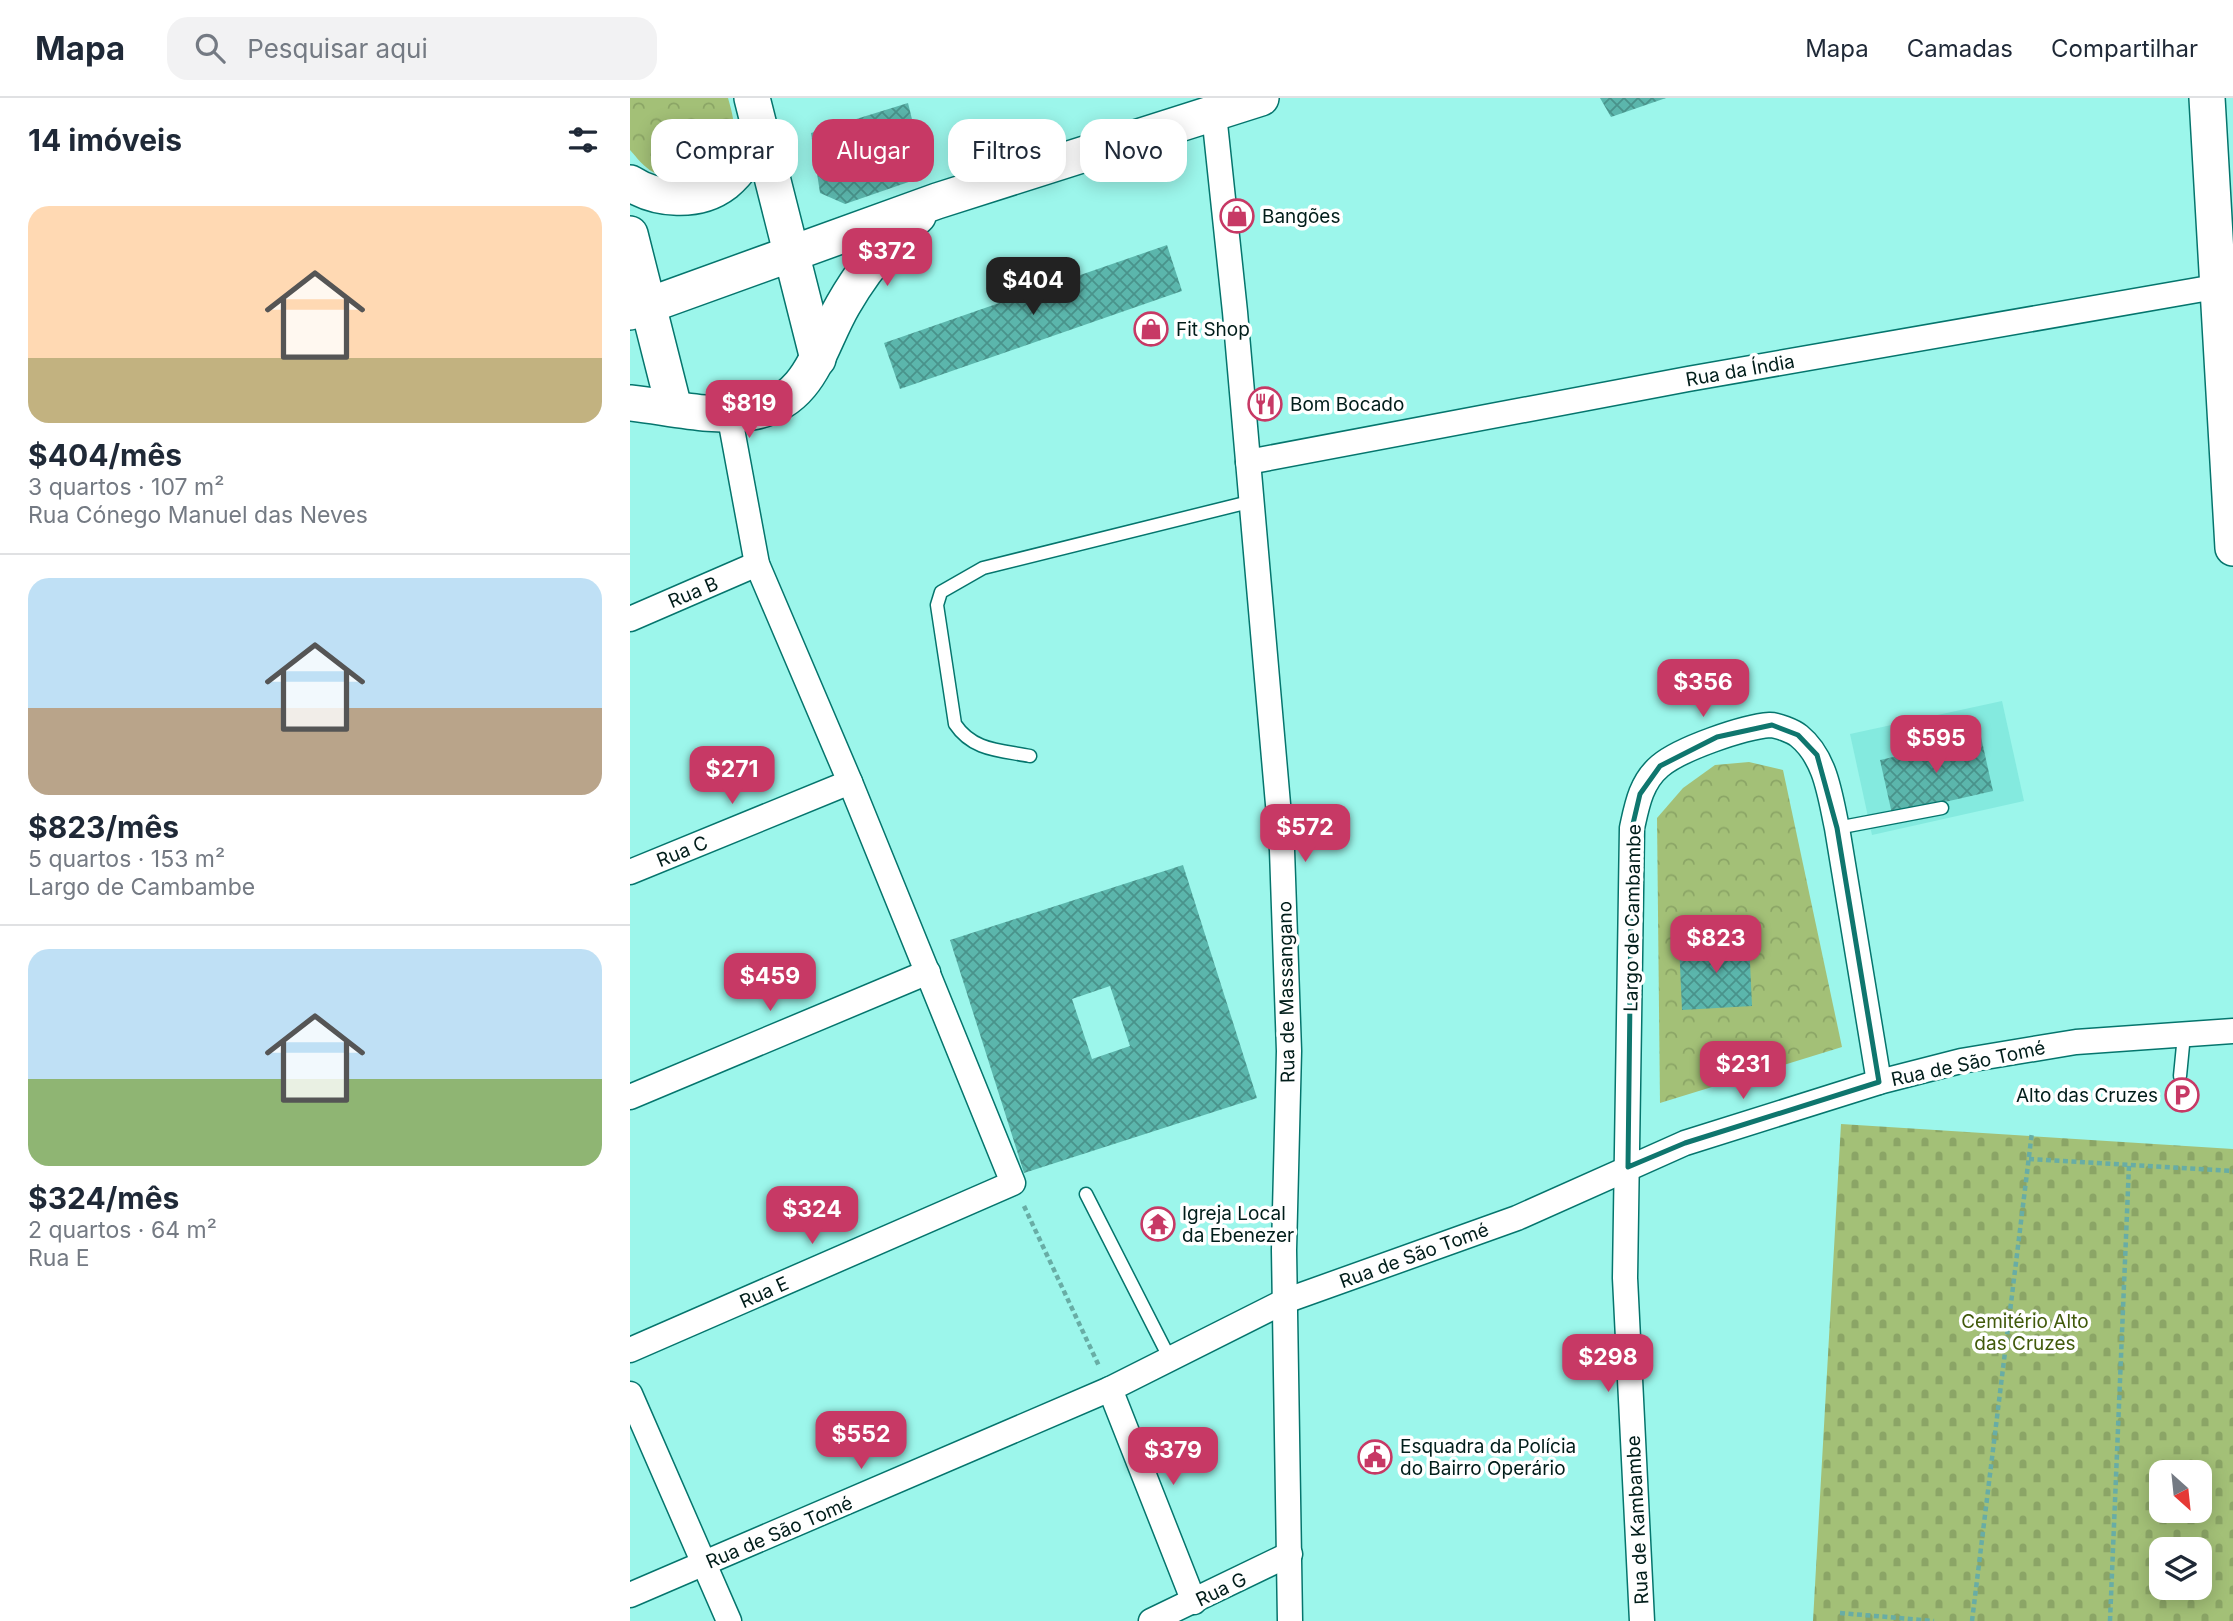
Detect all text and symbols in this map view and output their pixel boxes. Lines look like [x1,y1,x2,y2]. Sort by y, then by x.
search box [167,17,657,80]
text: Mapa [35,28,125,68]
icon: search [191,29,229,67]
text: Pesquisar aqui [247,33,428,64]
text: Mapa [1805,34,1869,63]
text: Camadas [1907,34,2013,63]
text: Compartilhar [2051,34,2198,63]
chip: Comprar [651,119,798,182]
chip: Alugar [812,119,934,182]
chip: Filtros [948,119,1066,182]
chip: Novo [1080,119,1187,182]
icon: filters [564,121,602,159]
text: 14 imóveis [28,122,182,158]
shop icon: Bangões [1218,197,1256,235]
place label: Bangões [1262,205,1340,228]
pin: $372 [846,228,928,288]
text: $372 [858,237,916,265]
icon: home [252,252,378,378]
pin: $404 [992,258,1074,317]
text: $404 [1002,266,1064,294]
shop icon: Fit Shop [1132,310,1170,348]
place label: Fit Shop [1176,318,1250,341]
street label: Rua da Índia [1684,349,1796,391]
pin: $819 [708,380,790,440]
restaurant icon: Bom Bocado [1246,385,1284,423]
text: $819 [722,389,776,417]
place label: Bom Bocado [1290,393,1404,416]
text: $404/mês [28,437,182,473]
text: 3 quartos · 107 m² [28,473,224,501]
text: Rua Cónego Manuel das Neves [28,501,368,529]
street label: Rua B [665,572,722,613]
icon: home [252,624,378,750]
pin: $356 [1662,660,1744,719]
text: $356 [1673,668,1733,696]
pin: $595 [1895,716,1977,775]
text: $595 [1906,724,1966,752]
pin: $271 [691,746,773,806]
text: $271 [706,755,758,783]
pin: $572 [1264,804,1346,864]
text: $823/mês [28,809,179,845]
text: $572 [1276,813,1334,841]
street label: Largo de Cambambe [1619,824,1646,1012]
street label: Rua C [653,831,711,872]
text: 5 quartos · 153 m² [28,845,225,873]
text: Largo de Cambambe [28,873,255,901]
street label: Rua de Massangano [1273,901,1300,1083]
pin: $823 [1675,916,1757,975]
text: $823 [1686,924,1746,952]
pin: $459 [729,954,811,1013]
text: $459 [740,962,800,990]
icon: home [252,995,378,1121]
street label: Rua de São Tomé [1889,1036,2047,1091]
pin: $231 [1702,1042,1784,1101]
text: $231 [1716,1050,1770,1078]
parking icon: Alto das Cruzes [2163,1076,2201,1114]
place label: Alto das Cruzes [2016,1084,2158,1107]
text: $324/mês [28,1180,179,1216]
pin: $324 [771,1186,853,1246]
text: $324 [782,1195,842,1223]
place label: Igreja Local da Ebenezer [1182,1202,1294,1247]
temple icon: Igreja Local da Ebenezer [1139,1205,1177,1243]
text: 2 quartos · 64 m² [28,1216,217,1244]
street label: Rua de São Tomé [1336,1218,1492,1293]
text: Rua E [28,1244,90,1272]
street label: Rua E [736,1272,792,1313]
park label: Cemitério Alto das Cruzes [1961,1310,2089,1355]
pin: $298 [1567,1334,1649,1394]
text: $298 [1578,1343,1638,1371]
pin: $552 [820,1412,902,1471]
text: $552 [832,1420,890,1448]
pin: $379 [1132,1428,1214,1487]
place label: Esquadra da Polícia do Bairro Operário [1400,1435,1576,1480]
street label: Rua de Kambambe [1622,1435,1653,1605]
text: $379 [1144,1436,1202,1464]
public building icon: Esquadra da Polícia do Bairro Operário [1356,1438,1394,1476]
north arrow [2149,1460,2212,1522]
map controls [2149,1460,2212,1600]
street label: Rua de São Tomé [702,1491,856,1574]
button: layers [2149,1537,2212,1600]
street label: Rua G [1192,1567,1250,1612]

